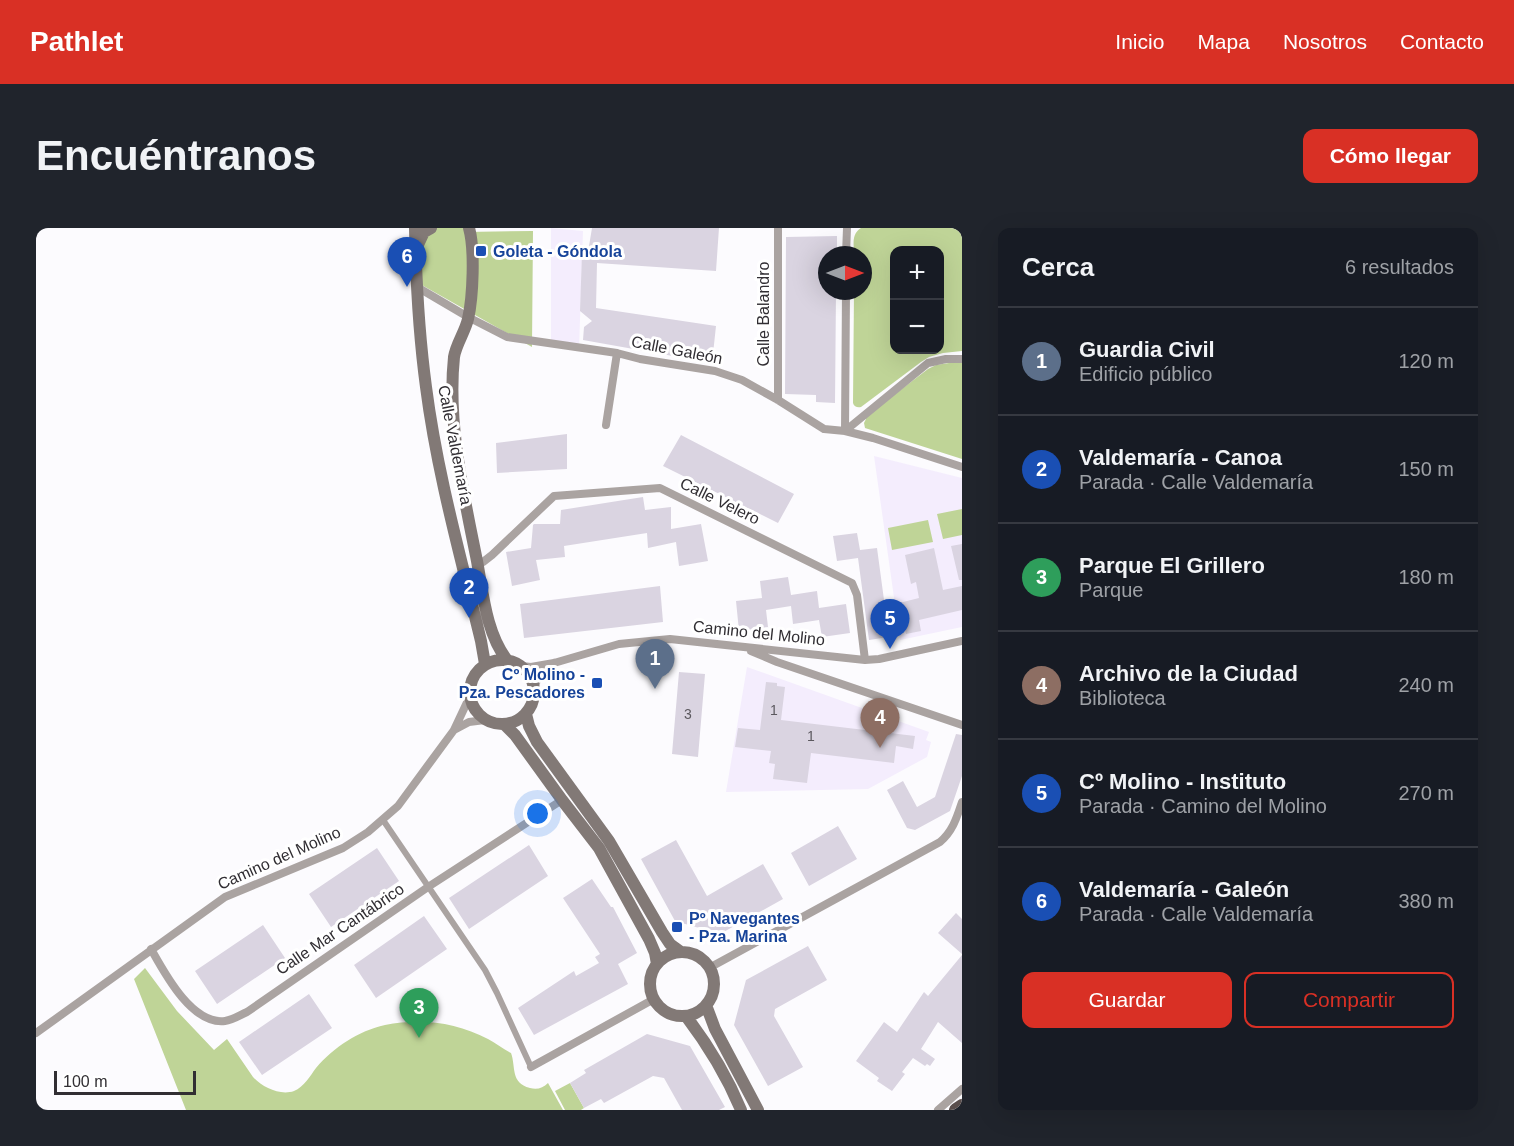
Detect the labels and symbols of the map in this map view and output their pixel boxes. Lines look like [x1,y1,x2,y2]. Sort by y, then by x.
pin: 6 [388,238,427,287]
place label: Goleta - Góndola [493,243,622,260]
marker: Goleta - Góndola [474,244,488,258]
north arrow [818,246,872,300]
street label: Calle Balandro [755,261,772,366]
street label: Calle Galeón [630,333,724,367]
street label: Calle Valdemaría [435,384,475,506]
street label: Calle Velero [677,474,763,528]
pin: 2 [450,568,488,618]
pin: 5 [870,600,910,649]
street label: Camino del Molino [692,618,826,648]
pin: 1 [636,640,674,689]
place label: Cº Molino - Pza. Pescadores [459,666,585,701]
marker: Cº Molino - Pza. Pescadores [590,676,604,690]
pin: 4 [860,698,900,748]
house number: 1 [770,702,778,718]
house number: 3 [684,706,692,722]
house number: 1 [807,728,815,744]
your location [523,799,552,828]
street label: Camino del Molino [215,823,343,893]
street label: Calle Mar Cantábrico [273,880,407,978]
place label: Pº Navegantes - Pza. Marina [689,910,800,945]
marker: Pº Navegantes - Pza. Marina [670,920,684,934]
pin: 3 [400,988,439,1038]
scale bar [54,1068,196,1096]

